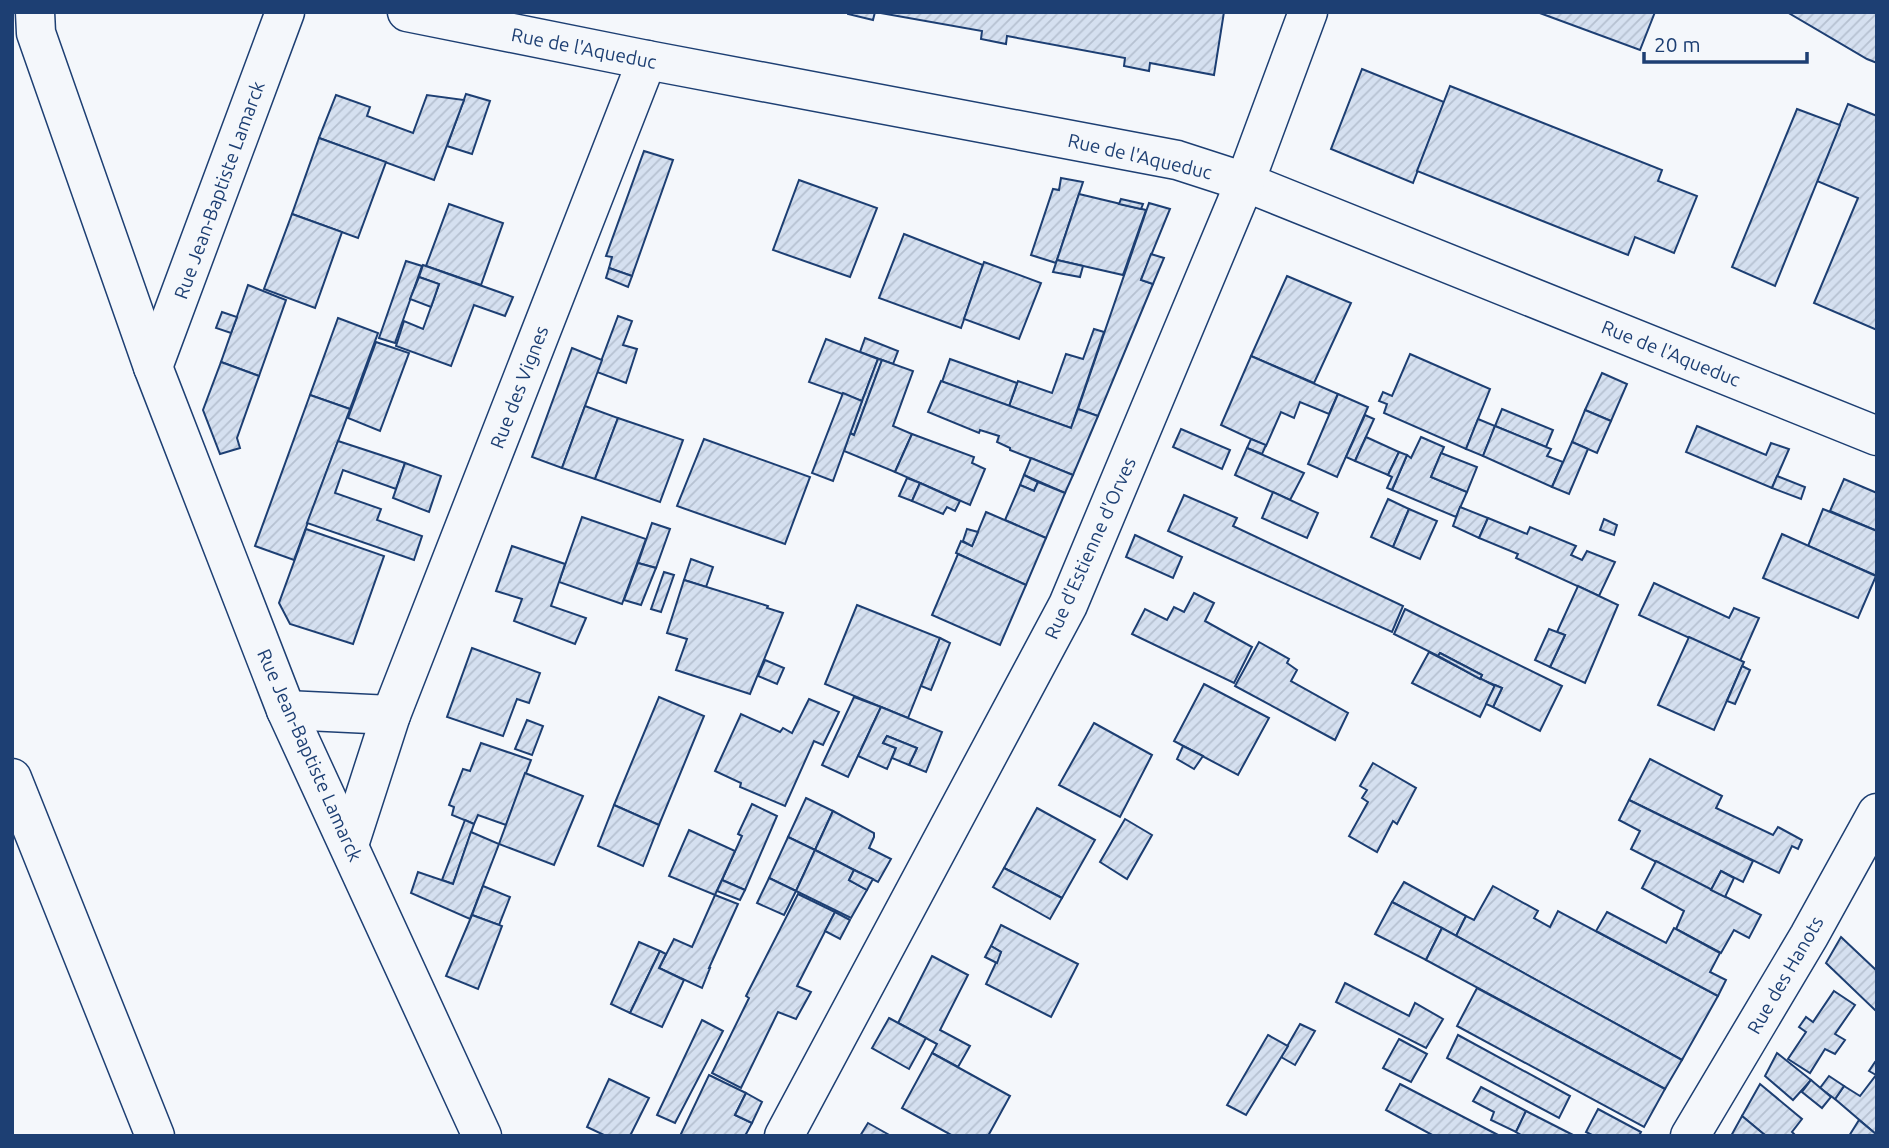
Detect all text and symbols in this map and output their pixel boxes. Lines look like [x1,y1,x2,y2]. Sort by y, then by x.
scale bar [1644,21,1807,65]
street label: Rue de l'Aqueduc [510,23,659,73]
text: 20 m [1654,32,1701,56]
street label: Rue Jean-Baptiste Lamarck [169,78,269,302]
street label: Rue de l'Aqueduc [1066,129,1214,183]
street label: Rue de l'Aqueduc [1599,315,1744,391]
street label: Rue des Vignes [486,323,552,451]
street label: Rue d'Estienne d'Orves [1040,454,1140,642]
street label: Rue Jean-Baptiste Lamarck [253,645,367,865]
street label: Rue des Hanots [1742,912,1828,1038]

